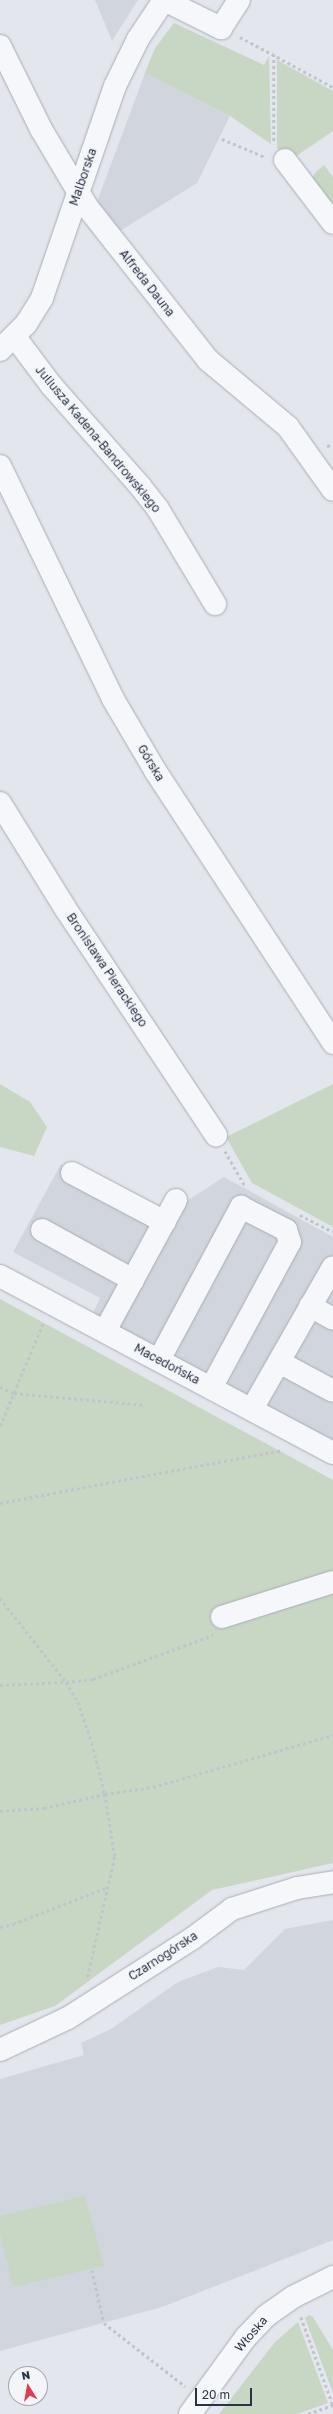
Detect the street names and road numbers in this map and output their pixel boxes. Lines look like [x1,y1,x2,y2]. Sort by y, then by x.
street label: Malborska [66,146,100,208]
street label: Alfreda Dauna [116,247,178,319]
street label: Juliusza Kadena-Bandrowskiego [32,363,164,515]
street label: Górska [134,742,168,784]
street label: Bronisława Pierackiego [64,910,150,1030]
street label: Macedońska [132,1341,202,1387]
street label: Czarnogórska [126,1928,200,1984]
street label: Włoska [232,2313,270,2355]

